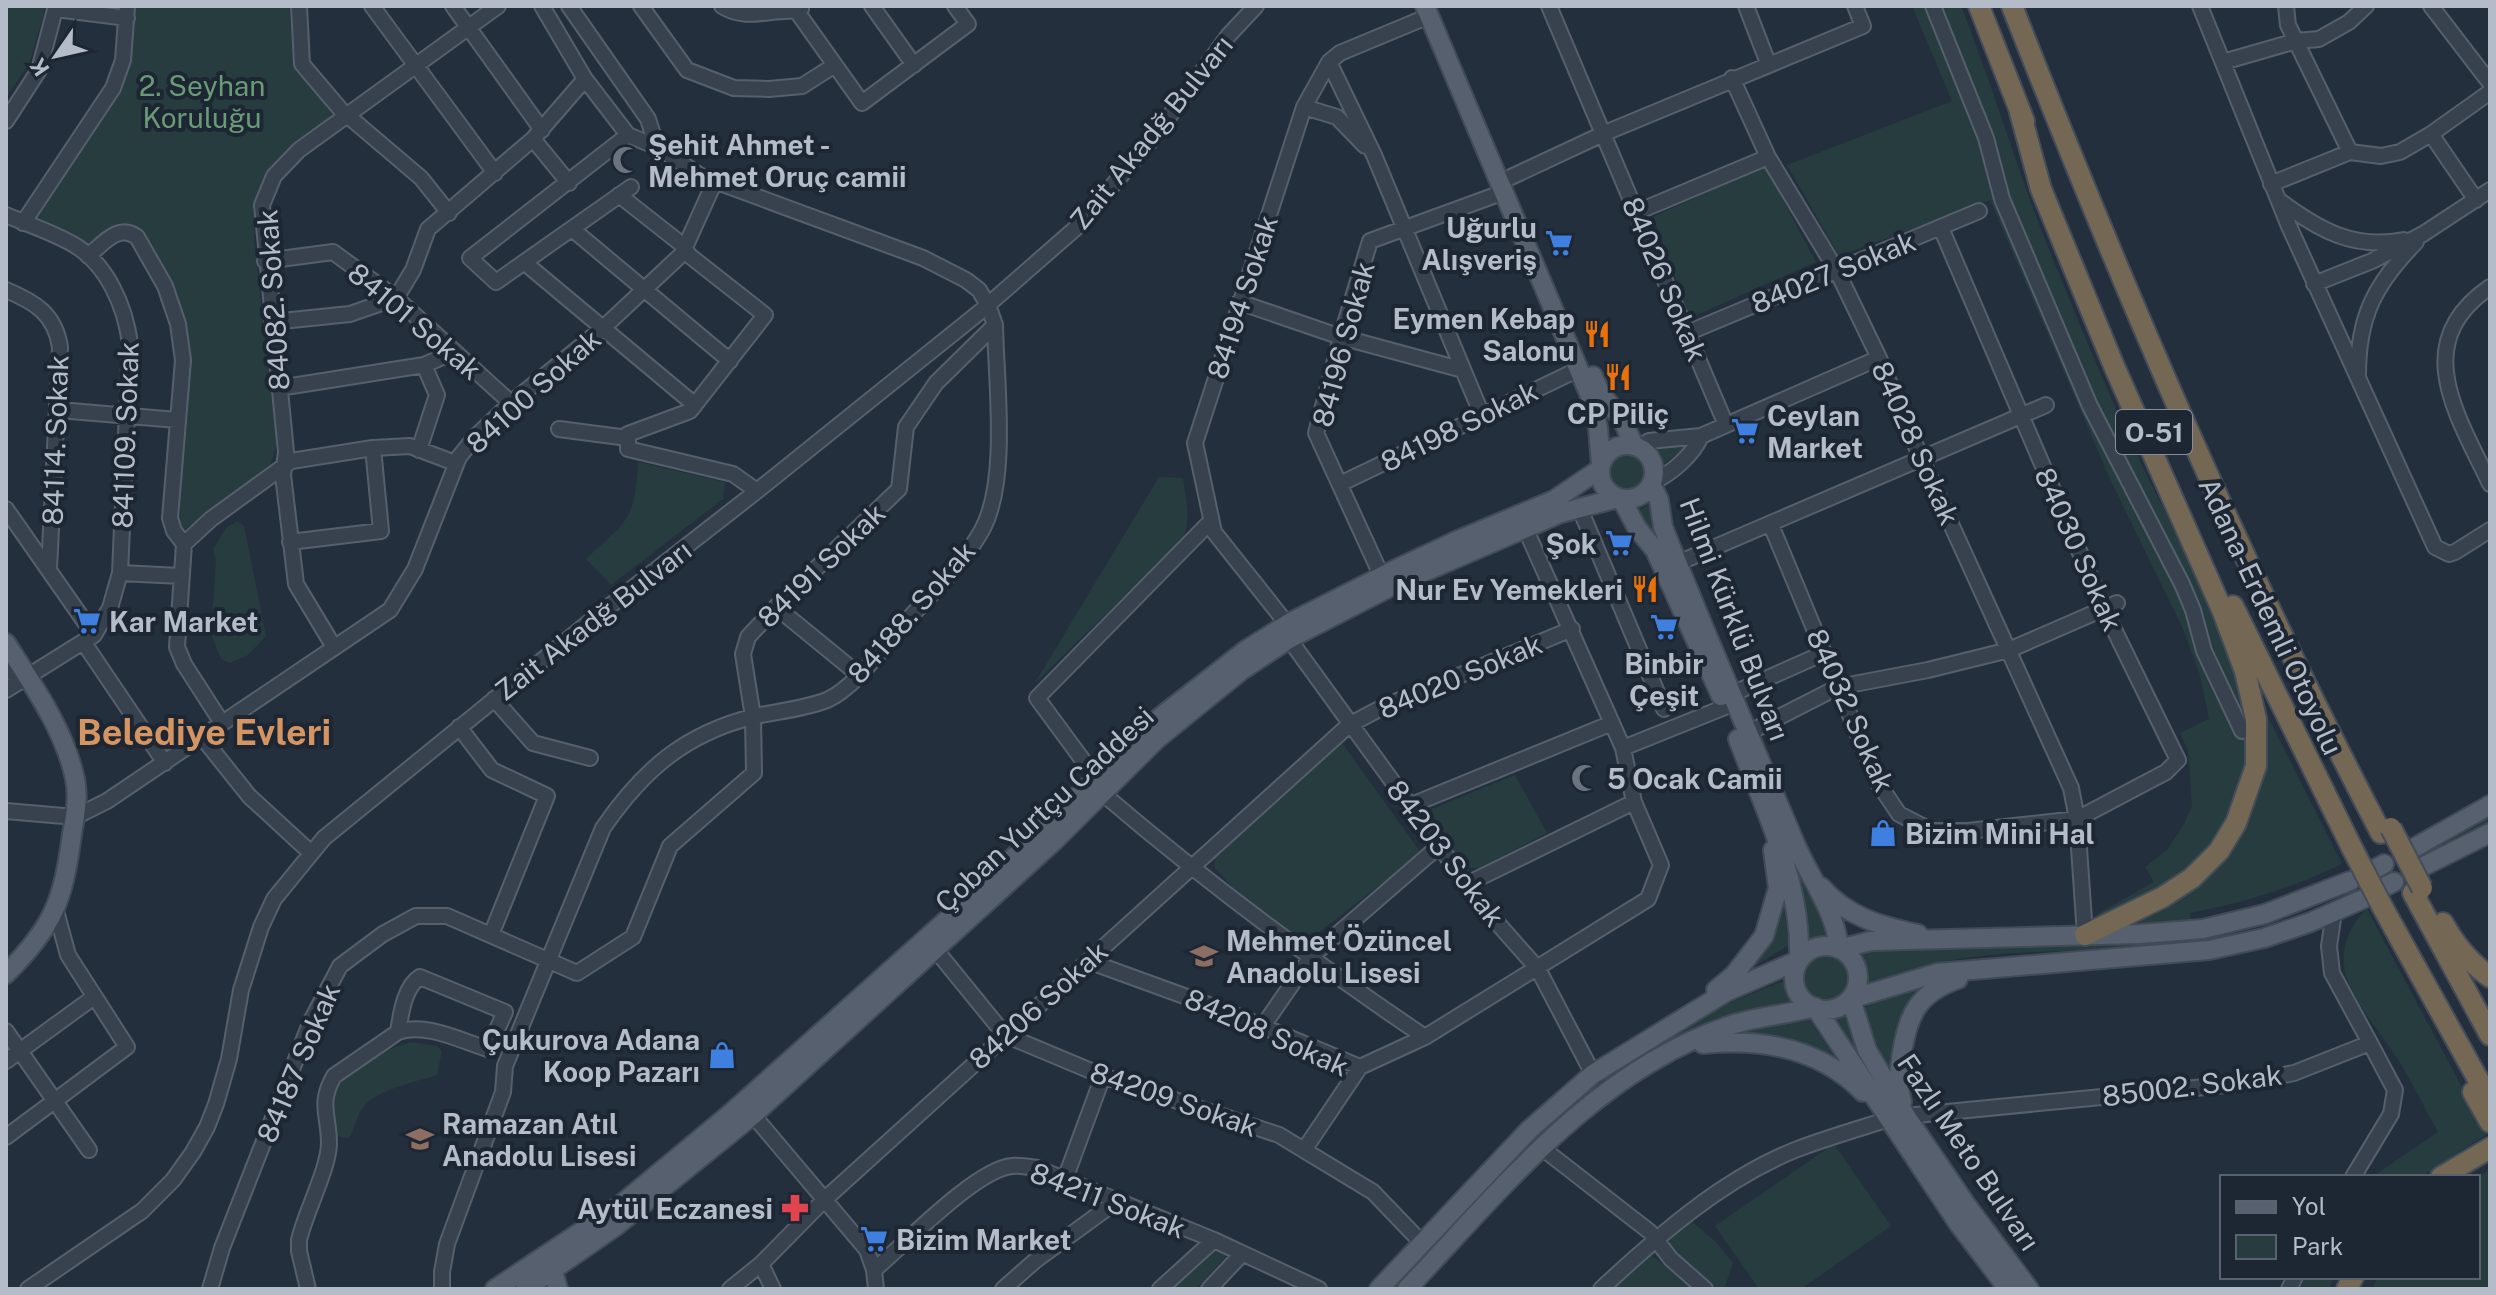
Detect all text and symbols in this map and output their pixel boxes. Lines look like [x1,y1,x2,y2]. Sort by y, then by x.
north arrow [16,16,96,96]
street label: Zait Akadğ Bulvarı [1063,28,1239,236]
text: K [24,53,55,81]
park label: 2. Seyhan Koruluğu [139,69,265,134]
place label: Şehit Ahmet - Mehmet Oruç camii [648,128,906,193]
mosque icon: Şehit Ahmet - Mehmet Oruç camii [611,145,641,175]
street label: 84026 Sokak [1616,192,1714,366]
street label: 84082. Sokak [250,208,296,392]
street label: 84194 Sokak [1200,211,1284,383]
place label: Uğurlu Alışveriş [1421,211,1537,276]
street label: 84027 Sokak [1746,224,1920,320]
supermarket icon: Uğurlu Alışveriş [1544,228,1574,258]
street label: 84101 Sokak [342,256,488,386]
street label: 84196 Sokak [1305,258,1381,430]
place label: Eymen Kebap Salonu [1393,302,1575,367]
restaurant icon: Eymen Kebap Salonu [1582,319,1612,349]
street label: 84100 Sokak [459,322,607,460]
street label: 841109. Sokak [105,341,145,529]
street label: 84114. Sokak [36,354,74,526]
street label: 84028 Sokak [1865,356,1967,530]
restaurant icon: CP Piliç [1603,362,1633,392]
street label: 84198 Sokak [1375,374,1543,478]
place label: CP Piliç [1567,397,1669,430]
place label: Ceylan Market [1767,399,1863,464]
road number: O-51 [2116,410,2192,454]
supermarket icon: Ceylan Market [1730,416,1760,446]
street label: 84030 Sokak [2028,462,2130,636]
street label: Adana-Erdemli Otoyolu [2192,472,2350,760]
street label: Hilmi Kürklü Bulvarı [1673,493,1797,745]
street label: 84191 Sokak [751,496,891,634]
place label: Şok [1545,527,1597,560]
supermarket icon: Şok [1604,528,1634,558]
street label: Zait Akadğ Bulvarı [488,533,698,707]
street label: 84188. Sokak [840,534,982,690]
place label: Nur Ev Yemekleri [1395,573,1623,606]
restaurant icon: Nur Ev Yemekleri [1630,574,1660,604]
place label: Kar Market [109,605,258,638]
supermarket icon: Kar Market [72,606,102,636]
supermarket icon: Binbir Çeşit [1649,612,1679,642]
street label: 84032 Sokak [1800,623,1902,797]
street label: 84020 Sokak [1373,627,1547,725]
place label: Binbir Çeşit [1624,647,1704,712]
street label: Çoban Yurtçu Caddesi [928,699,1160,919]
district label: Belediye Evleri [77,711,331,753]
place label: 5 Ocak Camii [1607,762,1782,795]
mosque icon: 5 Ocak Camii [1570,763,1600,793]
street label: 84203 Sokak [1380,773,1512,933]
place label: Bizim Mini Hal [1905,817,2095,850]
shop icon: Bizim Mini Hal [1868,818,1898,848]
place label: Mehmet Özüncel Anadolu Lisesi [1226,924,1452,989]
street label: 84206 Sokak [962,934,1114,1076]
school or university icon: Mehmet Özüncel Anadolu Lisesi [1189,941,1219,971]
street label: 84187 Sokak [250,979,346,1147]
street label: 84208 Sokak [1180,981,1354,1083]
place label: Çukurova Adana Koop Pazarı [482,1023,700,1088]
shop icon: Çukurova Adana Koop Pazarı [707,1040,737,1070]
street label: Fazlı Meto Bulvarı [1891,1047,2047,1257]
street label: 84209 Sokak [1086,1055,1262,1143]
street label: 85002. Sokak [2100,1058,2284,1112]
place label: Ramazan Atıl Anadolu Lisesi [442,1107,637,1172]
school or university icon: Ramazan Atıl Anadolu Lisesi [405,1124,435,1154]
street label: 84211 Sokak [1026,1155,1190,1245]
legend [2220,1175,2480,1279]
place label: Aytül Eczanesi [577,1192,773,1225]
text: Yol [2292,1192,2326,1220]
pharmacy icon: Aytül Eczanesi [780,1193,810,1223]
place label: Bizim Market [896,1223,1071,1256]
supermarket icon: Bizim Market [859,1224,889,1254]
text: Park [2292,1232,2343,1260]

